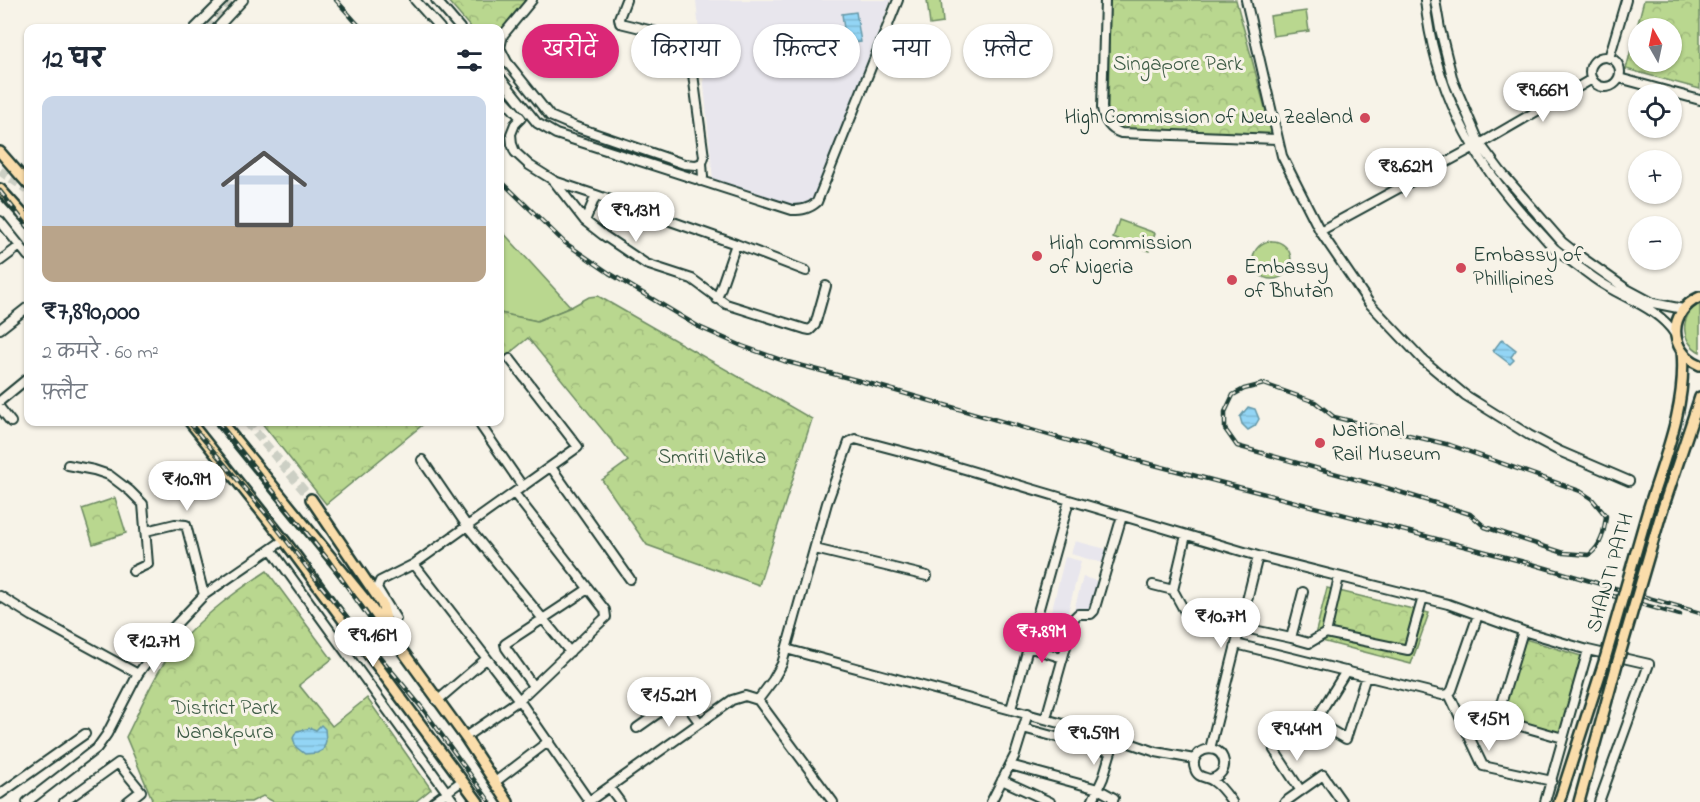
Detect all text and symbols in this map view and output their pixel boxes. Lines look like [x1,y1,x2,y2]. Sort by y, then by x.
north arrow [1628,18,1682,72]
map controls [1628,18,1682,270]
chip: खरीदें [522,24,619,78]
chip: किराया [631,24,741,78]
chip: फ़िल्टर [753,24,860,78]
chip: नया [872,24,951,78]
chip: फ़्लैट [963,24,1053,78]
text: 12 घर [42,42,104,80]
icon: filters [453,44,486,77]
park label: Singapore Park [1113,50,1244,82]
pin: ₹9.66M [1494,72,1592,123]
text: ₹9.66M [1517,77,1569,106]
button: locate [1628,84,1682,138]
place label: High Commission of New Zealand [1064,103,1353,135]
marker: High Commission of New Zealand [1358,111,1372,125]
icon: home [210,135,318,243]
pin: ₹8.62M [1357,148,1455,199]
button: + [1628,150,1682,204]
text: ₹8.62M [1379,153,1433,182]
pin: ₹9.13M [587,192,685,243]
text: ₹9.13M [612,197,660,226]
button: − [1628,216,1682,270]
place label: High commission of Nigeria [1049,229,1192,285]
place label: Embassy of Phillipines [1473,241,1584,295]
marker: High commission of Nigeria [1030,249,1044,263]
place label: Embassy of Bhutan [1244,253,1333,307]
marker: Embassy of Phillipines [1454,261,1468,275]
marker: Embassy of Bhutan [1225,273,1239,287]
text: ₹7,890,000 [42,294,140,332]
text: 2 कमरे · 60 m² [42,339,159,368]
text: फ़्लैट [42,380,88,409]
place label: National Rail Museum [1332,416,1441,470]
marker: National Rail Museum [1313,436,1327,450]
park label: Smriti Vatika [658,443,766,473]
pin: ₹10.9M [138,461,236,512]
text: ₹10.9M [162,466,212,495]
street label: SHANTI PATH [1580,510,1642,636]
pin: ₹10.7M [1172,598,1270,649]
text: ₹10.7M [1195,603,1247,632]
pin: ₹7.89M [993,613,1091,664]
pin: ₹9.16M [324,617,422,668]
text: ₹7.89M [1017,618,1067,647]
text: ₹9.16M [348,622,398,651]
pin: ₹12.7M [105,623,203,674]
text: ₹12.7M [128,628,180,657]
pin: ₹15.2M [620,677,718,728]
text: ₹15.2M [641,682,697,711]
park label: District Park Nanakpura [171,694,279,748]
pin: ₹15M [1453,701,1525,752]
text: ₹15M [1468,706,1510,735]
pin: ₹9.44M [1248,711,1346,762]
pin: ₹9.59M [1045,715,1143,766]
text: ₹9.44M [1272,716,1322,745]
text: ₹9.59M [1068,720,1120,749]

